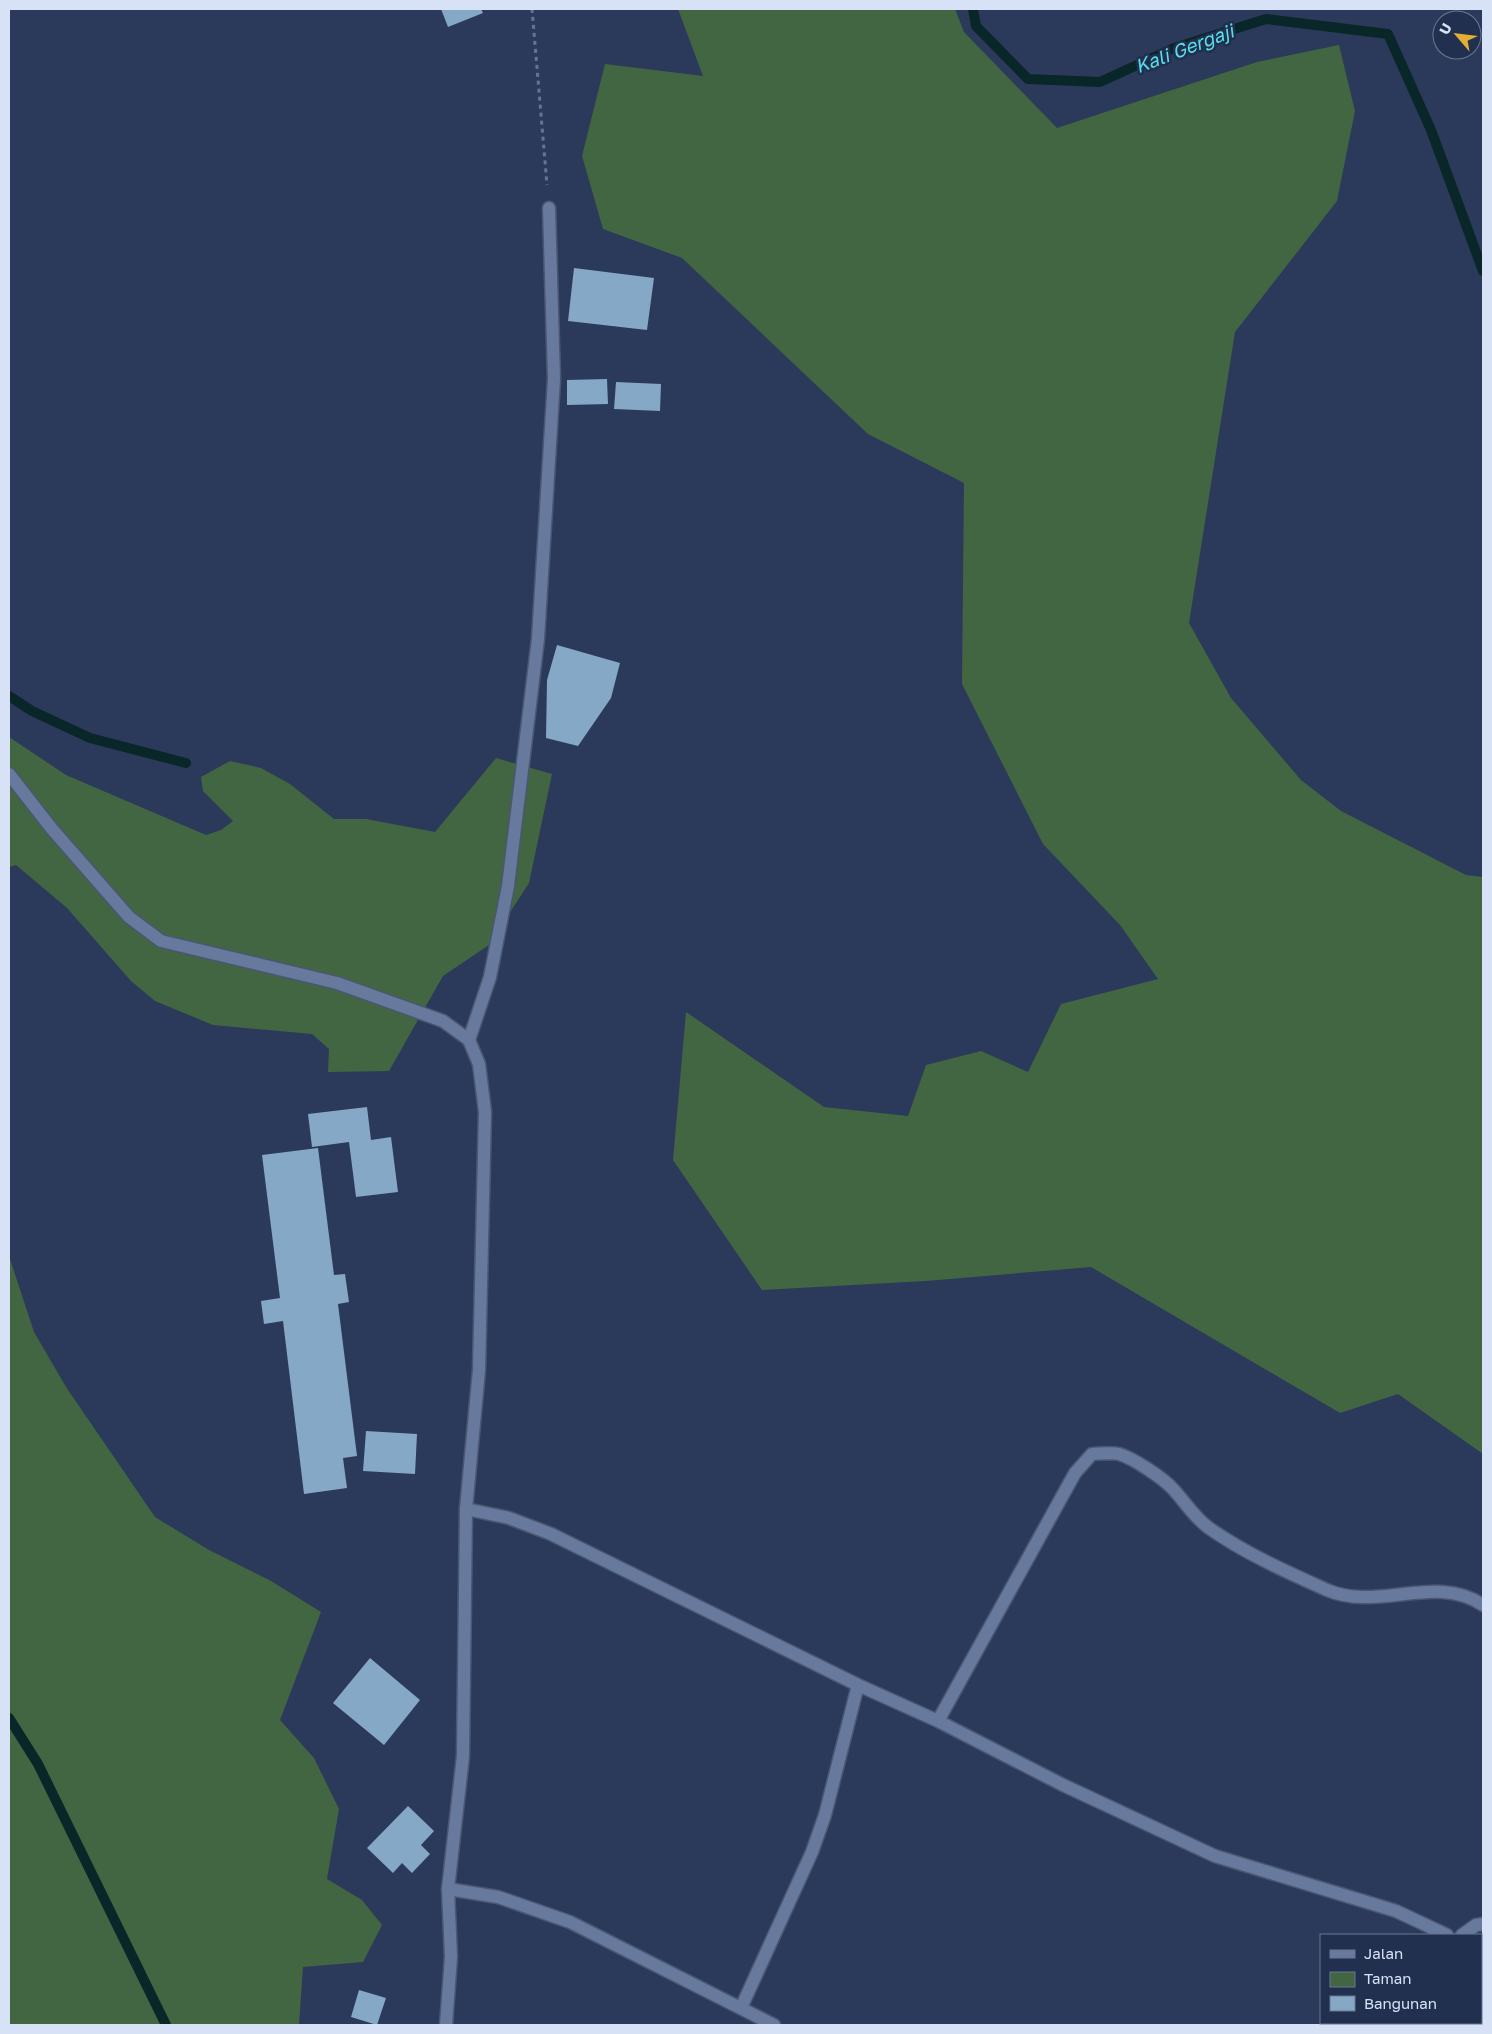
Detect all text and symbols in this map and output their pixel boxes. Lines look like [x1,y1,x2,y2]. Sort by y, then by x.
north arrow [1432,10,1482,60]
water label: Kali Gergaji [1131,18,1238,77]
text: U [1435,20,1455,37]
legend [1320,1934,1482,2024]
text: Jalan [1364,1944,1403,1962]
text: Taman [1364,1969,1411,1987]
text: Bangunan [1364,1994,1437,2012]

